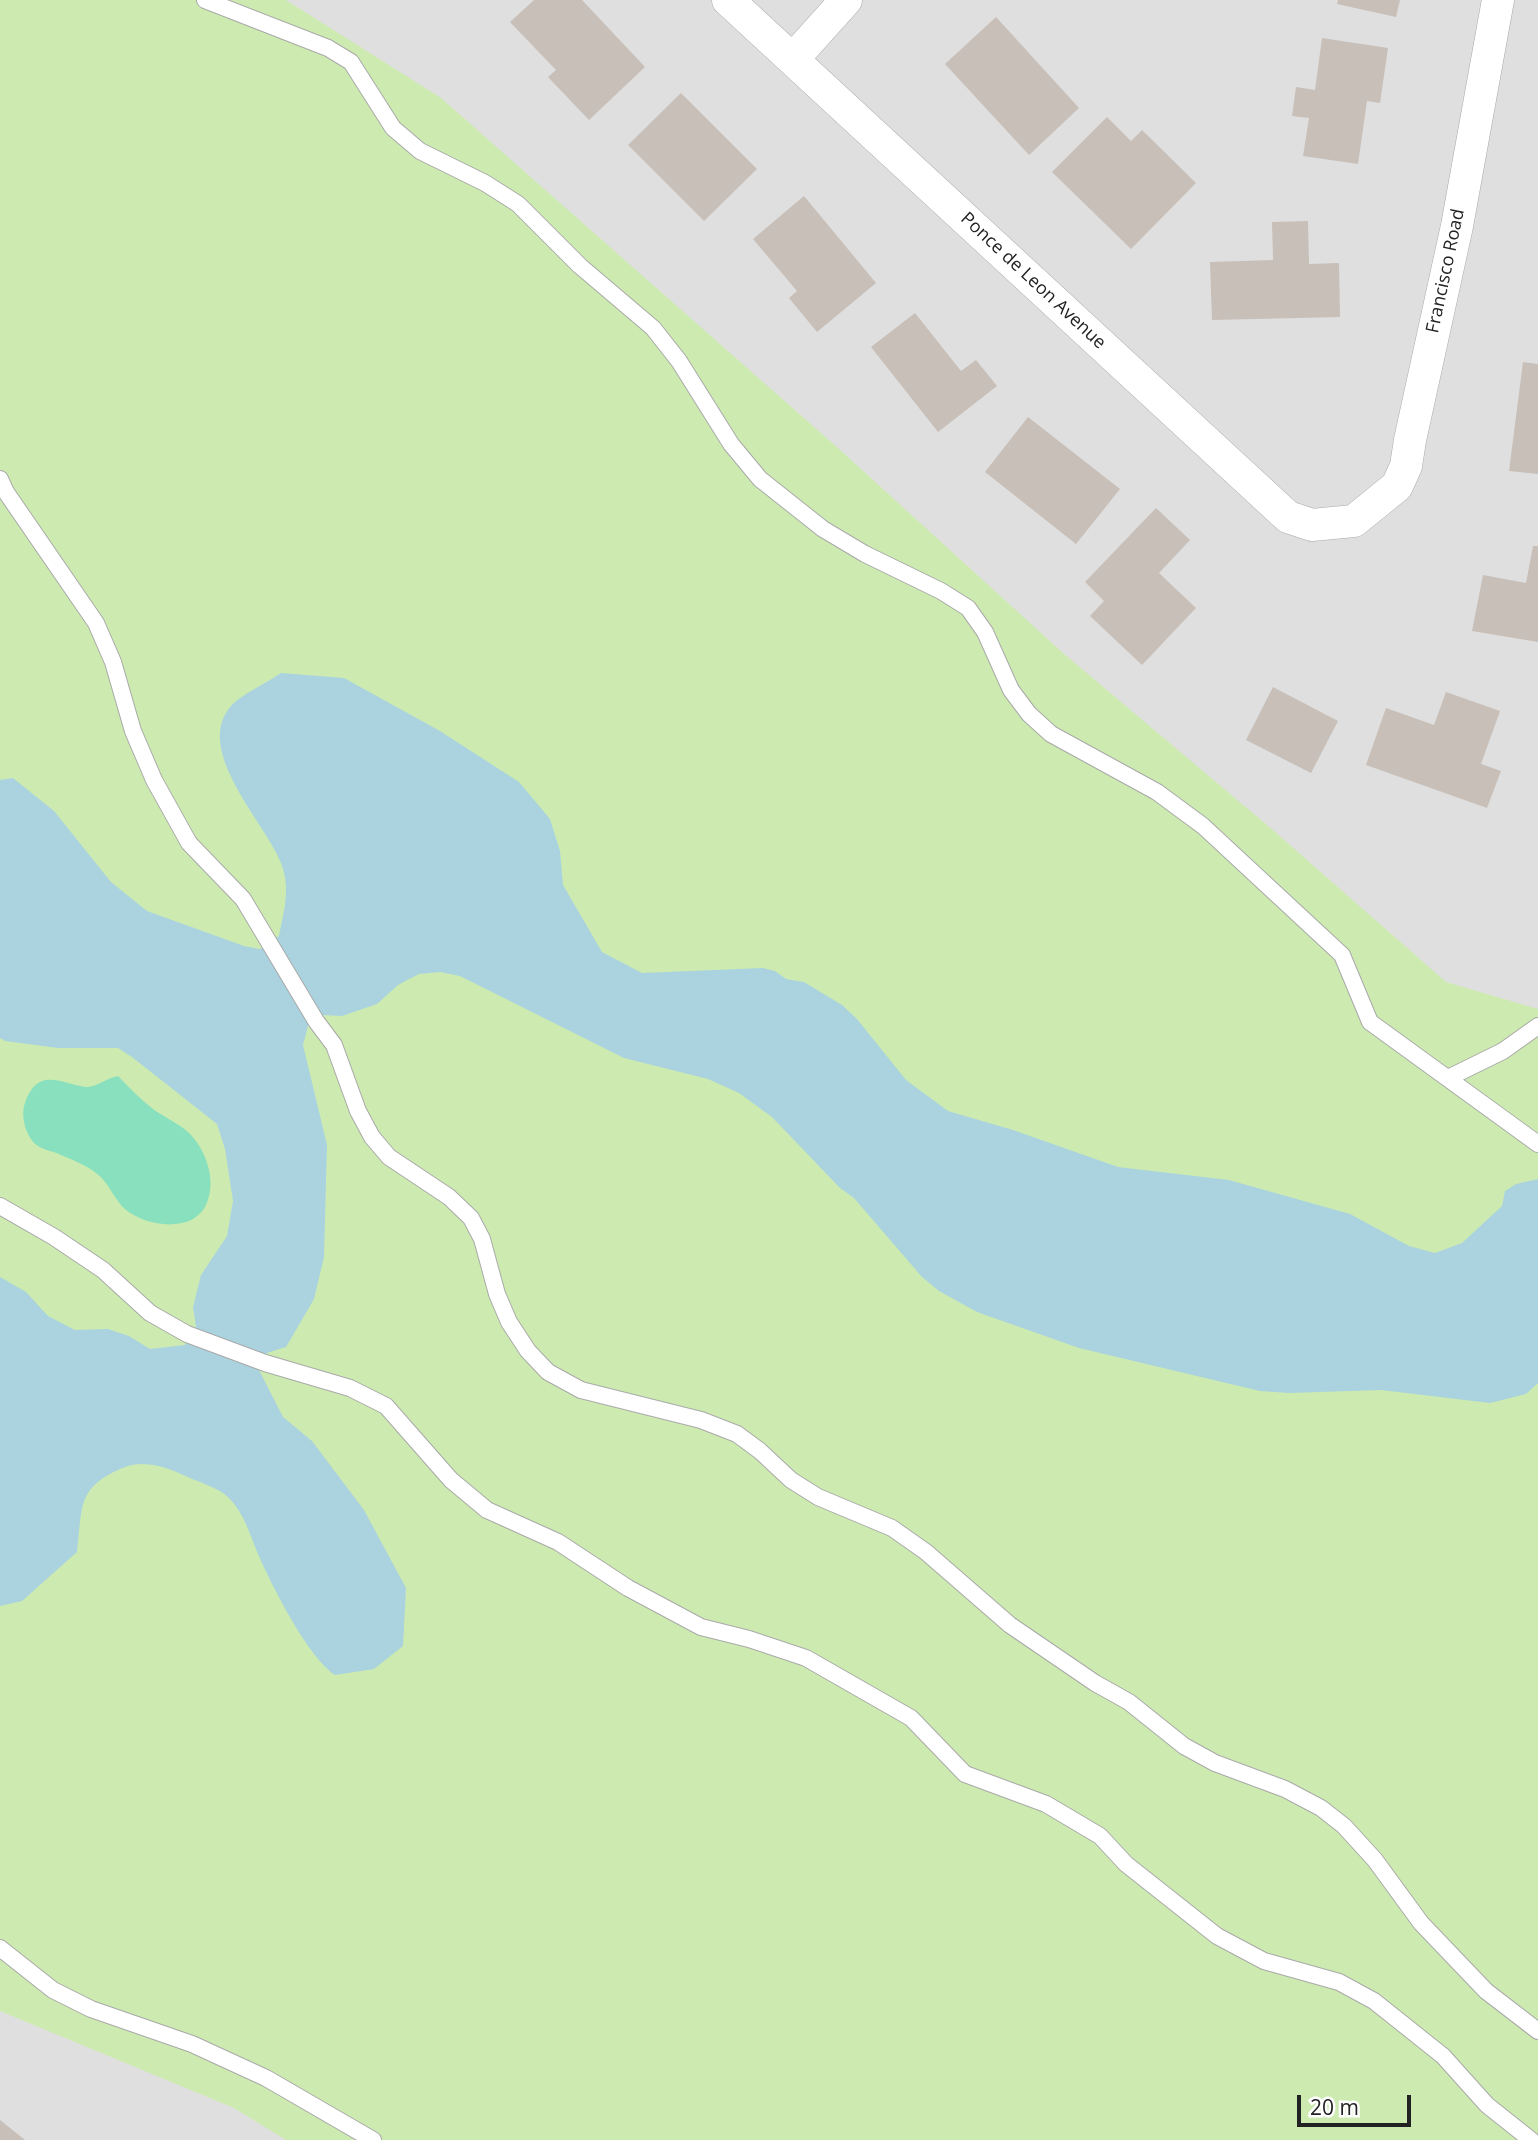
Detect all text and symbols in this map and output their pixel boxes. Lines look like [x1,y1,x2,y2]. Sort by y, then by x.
street label: Francisco Road [1422,207,1470,335]
street label: Ponce de Leon Avenue [956,208,1110,354]
scale bar [1300,2080,1414,2124]
text: 20 m [1310,2093,1359,2121]

